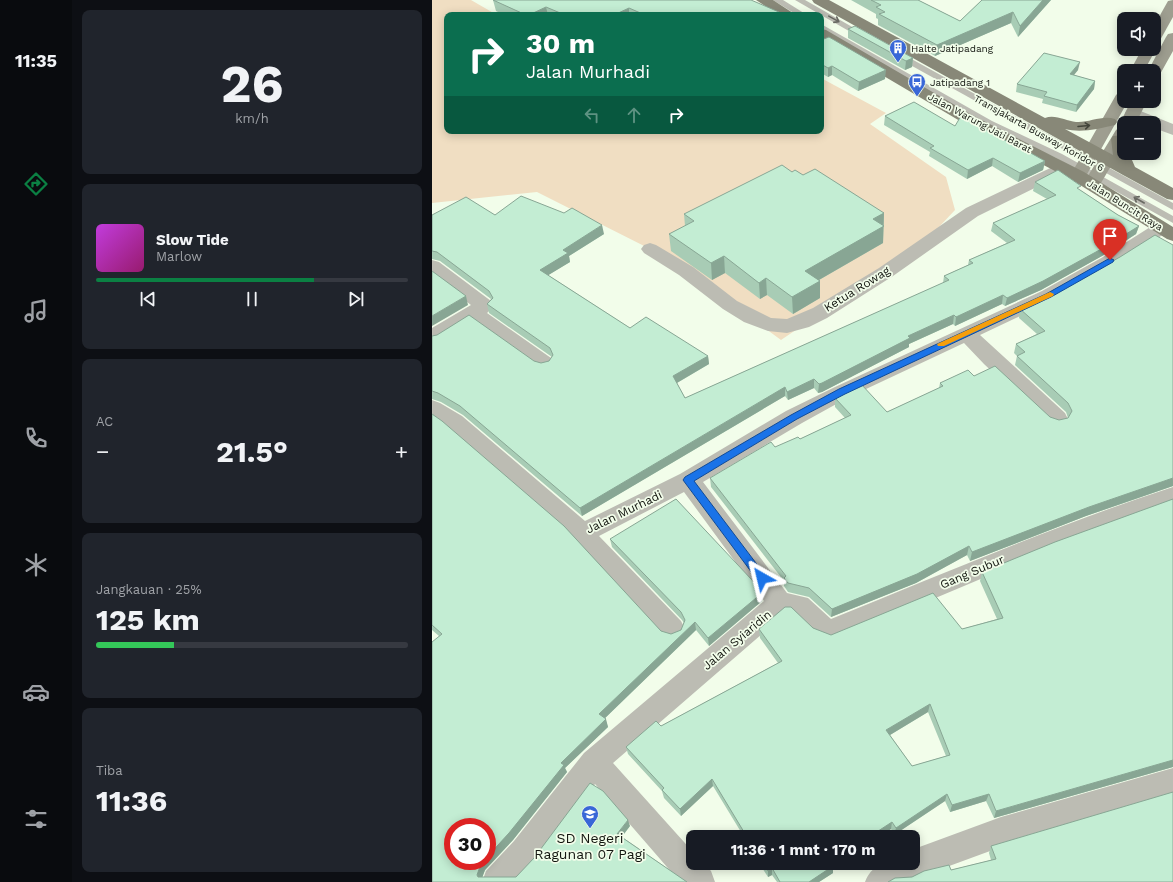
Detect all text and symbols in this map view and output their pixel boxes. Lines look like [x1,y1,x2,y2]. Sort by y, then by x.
map controls [1117,12,1161,160]
button: sound [1117,12,1161,56]
one-way arrow [827,16,839,23]
text: 30 m [526,27,595,60]
icon: right [460,28,512,80]
building icon: Halte Jatipadang [888,38,908,63]
place label: Halte Jatipadang [911,43,994,54]
text: 11:35 [15,50,57,71]
text: 26 [220,54,284,115]
text: Jalan Murhadi [526,61,650,82]
button: + [1117,64,1161,108]
bus stop icon: Jatipadang 1 [907,72,927,97]
place label: Jatipadang 1 [930,77,990,88]
street label: Jalan Warung Jati Barat [926,91,1035,155]
street label: Transjakarta Busway Koridor 6 [972,93,1106,173]
icon: left [581,104,603,126]
icon: ahead [623,104,645,126]
icon: right [665,104,687,126]
text: km/h [235,111,269,126]
button: − [1117,116,1161,160]
one-way arrow [1077,122,1090,129]
icon: directions [22,170,50,198]
street label: Jalan Buncit Raya [1085,177,1165,233]
one-way arrow [1133,196,1145,204]
pin [1093,219,1127,260]
icon: arrive [1099,225,1121,247]
text: Slow Tide [156,231,229,249]
text: Marlow [156,249,202,264]
street label: Ketua Rowag [821,263,893,315]
icon: previous [137,288,159,310]
icon: pause [241,288,263,310]
icon: next [345,288,367,310]
icon: music [22,297,50,325]
text: AC [96,414,113,429]
icon: phone [22,424,50,452]
text: 21.5° [216,434,288,469]
text: − [96,439,109,464]
text: + [395,439,408,464]
street label: Jalan Murhadi [584,488,664,536]
icon: climate [22,551,50,579]
street label: Gang Subur [938,552,1006,592]
position arrow [741,557,783,599]
text: Jangkauan · 25% [96,582,202,597]
text: 125 km [96,602,200,637]
street label: Jalan Syiaridin [700,607,774,673]
icon: car [22,678,50,706]
text: Tiba [96,763,123,778]
text: 11:36 [96,783,167,818]
school or university icon: SD Negeri Ragunan 07 Pagi [580,804,600,829]
icon: filters [22,805,50,833]
speed limit sign: 30 [444,818,496,870]
place label: SD Negeri Ragunan 07 Pagi [534,830,646,862]
text: 11:36 · 1 mnt · 170 m [731,841,875,859]

